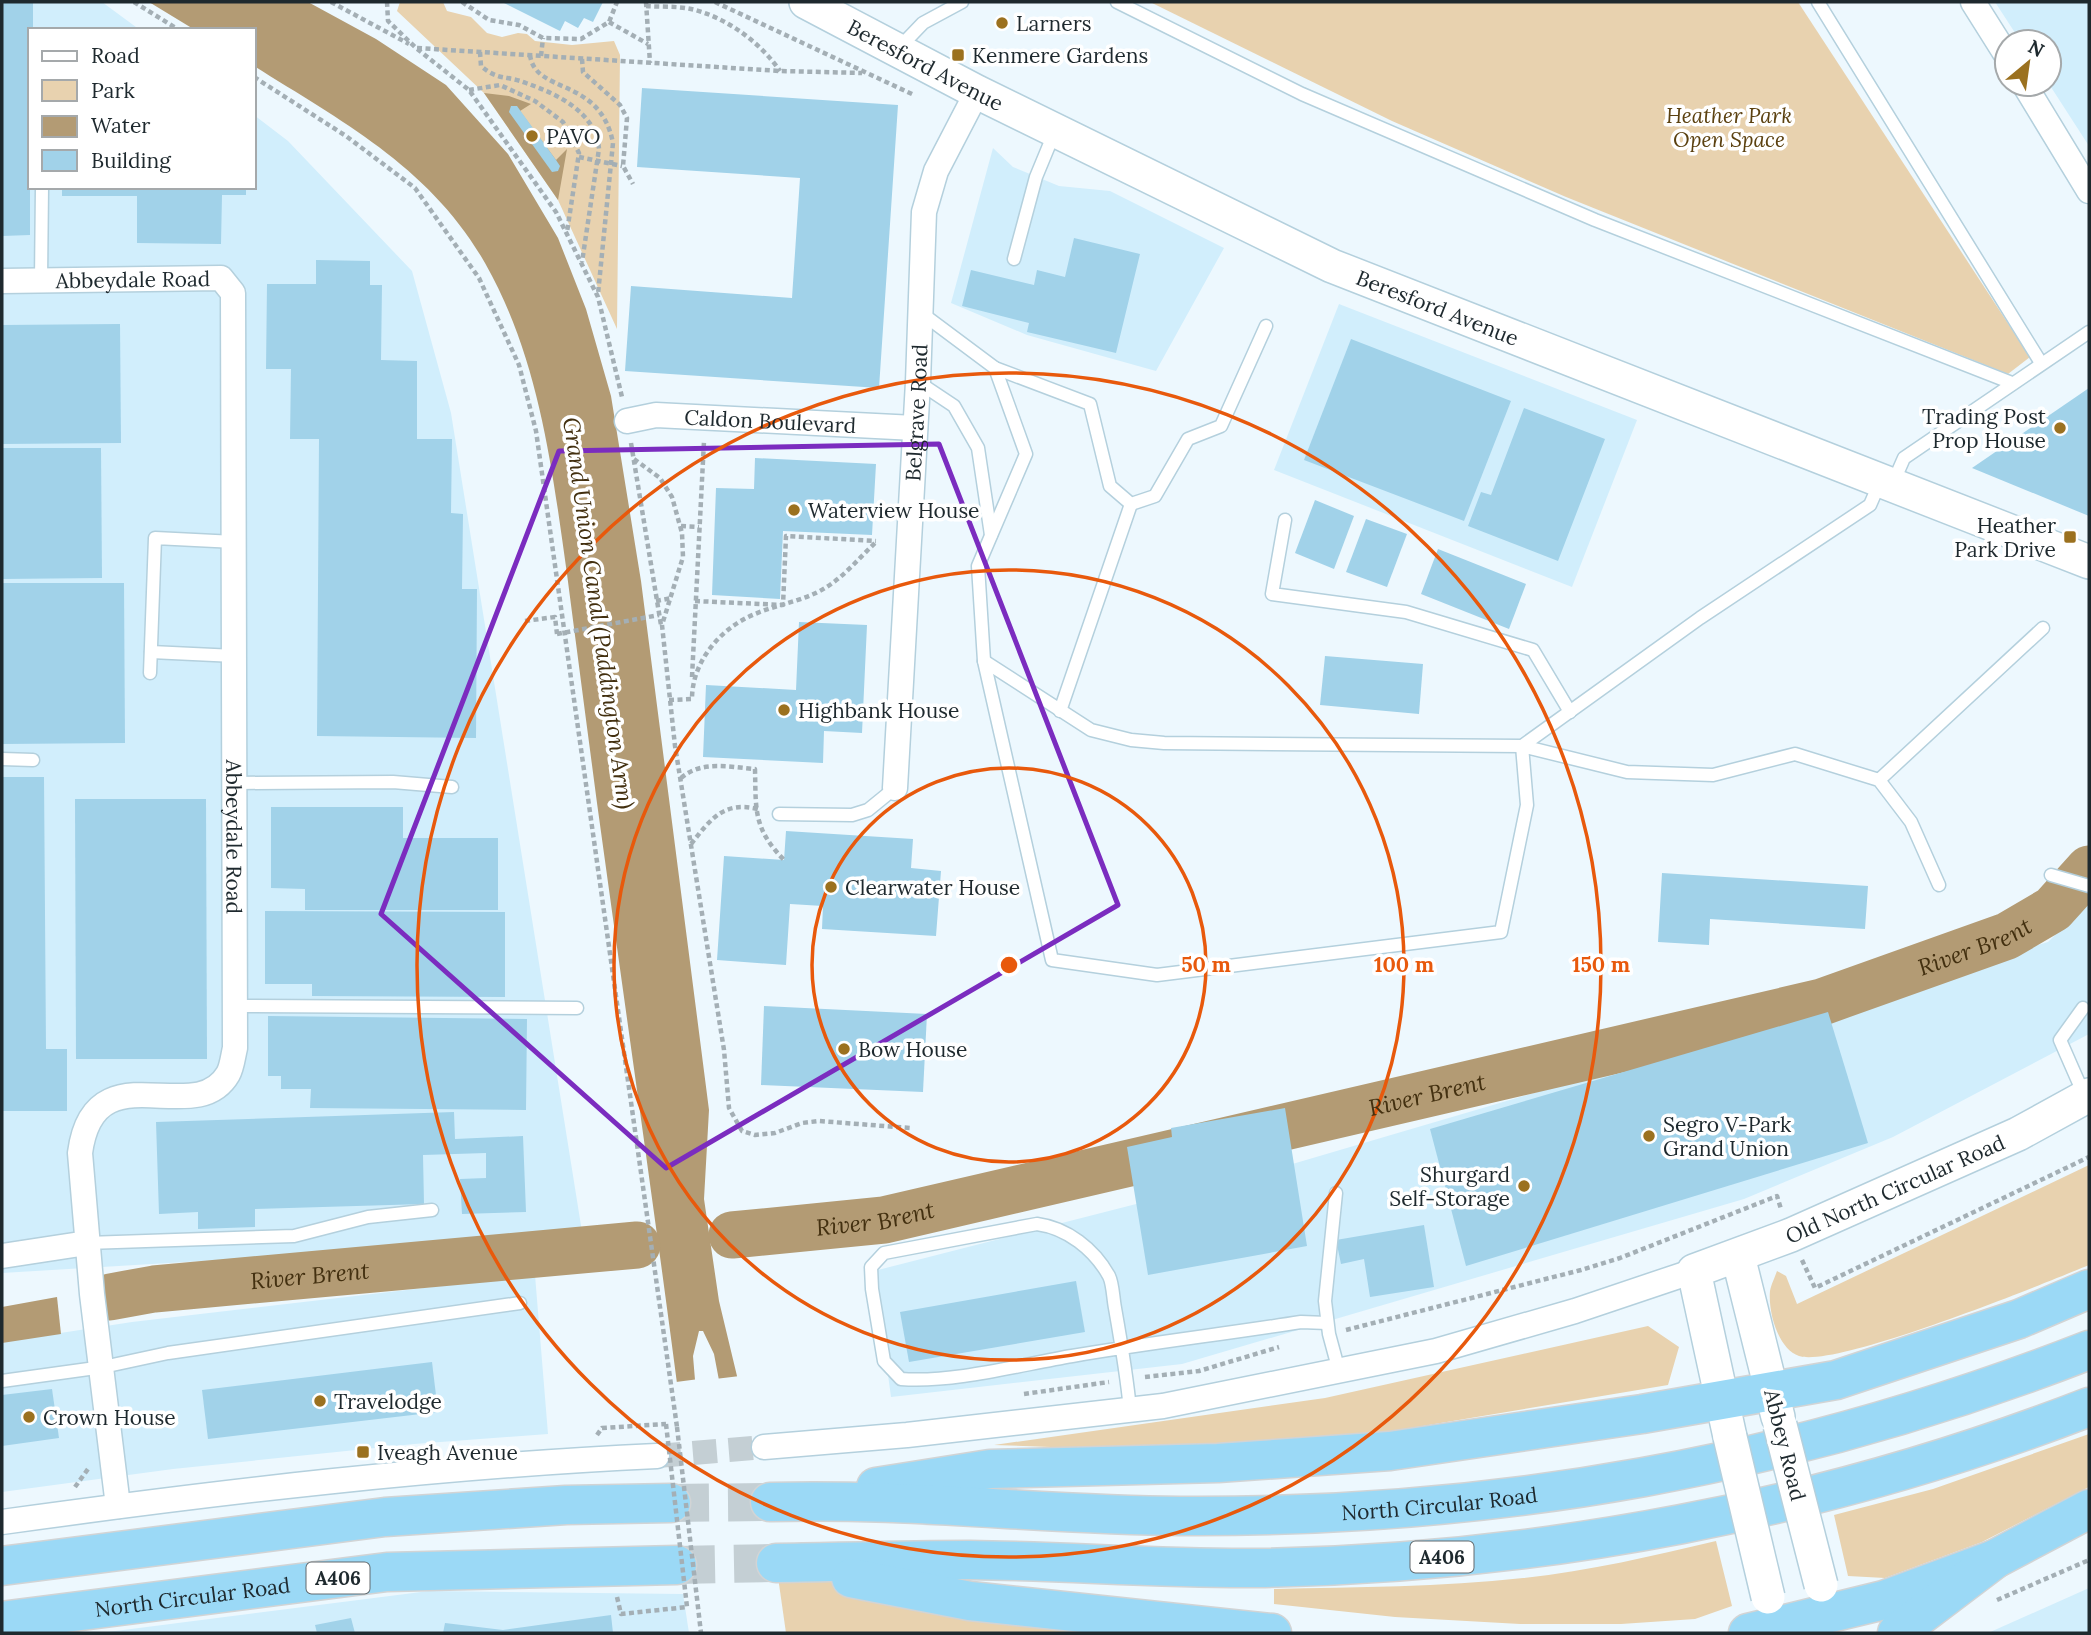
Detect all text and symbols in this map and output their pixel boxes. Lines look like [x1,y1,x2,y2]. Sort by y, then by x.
place label: Larners [1016,10,1091,37]
street label: Beresford Avenue [843,13,1008,116]
marker: Larners [994,15,1010,31]
legend [28,28,256,189]
north arrow [1993,28,2063,98]
text: N [2024,34,2049,62]
text: Road [91,42,140,69]
place label: Kenmere Gardens [972,42,1148,69]
marker: Kenmere Gardens [950,47,966,63]
text: Park [91,77,135,104]
park label: Heather Park Open Space [1666,102,1792,153]
text: Water [91,112,150,139]
place label: PAVO [546,123,600,150]
marker: PAVO [524,128,540,144]
text: Building [91,147,171,174]
street label: Beresford Avenue [1353,263,1523,351]
street label: Abbeydale Road [55,265,210,294]
street label: Belgrave Road [899,343,933,482]
street label: Caldon Boulevard [684,403,857,439]
place label: Trading Post Prop House [1922,403,2047,454]
water label: Grand Union Canal (Paddington Arm) [556,415,641,811]
marker: Trading Post Prop House [2052,420,2068,436]
place label: Waterview House [808,497,980,524]
marker: Waterview House [786,502,802,518]
place label: Heather Park Drive [1954,512,2056,563]
marker: Heather Park Drive [2062,529,2078,545]
place label: Highbank House [798,697,959,724]
marker: Highbank House [776,702,792,718]
street label: Abbeydale Road [221,758,248,914]
place label: Clearwater House [845,874,1020,901]
marker: Clearwater House [823,879,839,895]
water label: River Brent [1914,910,2037,981]
text: 50 m [1181,951,1231,978]
text: 100 m [1374,951,1434,978]
text: 150 m [1572,951,1630,978]
centre of rings [997,953,1021,977]
place label: Bow House [858,1036,967,1063]
marker: Bow House [836,1041,852,1057]
water label: River Brent [1365,1066,1489,1121]
place label: Segro V-Park Grand Union [1663,1111,1792,1162]
marker: Segro V-Park Grand Union [1641,1128,1657,1144]
street label: Old North Circular Road [1781,1128,2009,1249]
place label: Shurgard Self-Storage [1389,1161,1510,1212]
marker: Shurgard Self-Storage [1516,1178,1532,1194]
water label: River Brent [814,1194,938,1241]
water label: River Brent [249,1255,371,1295]
street label: Abbey Road [1758,1385,1812,1504]
place label: Travelodge [334,1388,442,1415]
marker: Travelodge [312,1393,328,1409]
place label: Crown House [43,1404,176,1431]
marker: Crown House [21,1409,37,1425]
place label: Iveagh Avenue [377,1439,518,1466]
marker: Iveagh Avenue [355,1444,371,1460]
street label: North Circular Road [1340,1481,1539,1526]
road number: A406 [1410,1541,1474,1572]
road number: A406 [306,1562,370,1594]
street label: North Circular Road [93,1571,292,1623]

